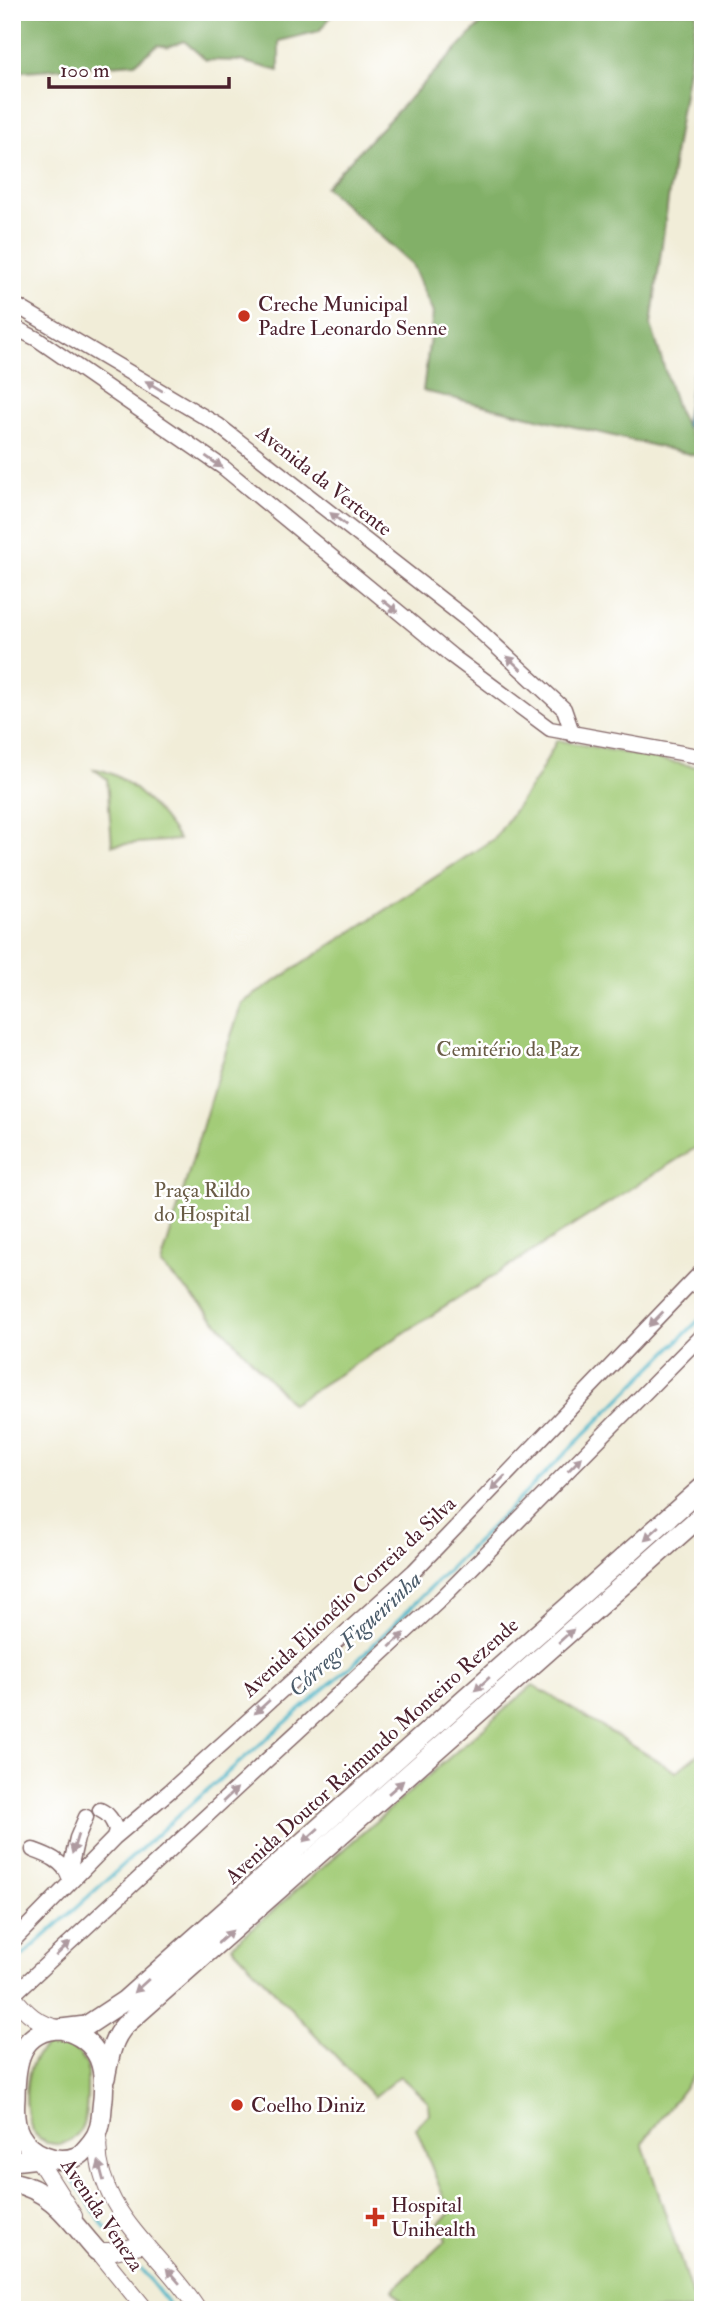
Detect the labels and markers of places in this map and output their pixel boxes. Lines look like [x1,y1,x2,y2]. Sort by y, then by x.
place label: Creche Municipal Padre Leonardo Senne [258,291,447,342]
marker: Creche Municipal Padre Leonardo Senne [236,308,252,324]
place label: Coelho Diniz [251,2092,365,2119]
marker: Coelho Diniz [229,2097,245,2113]
place label: Hospital Unihealth [391,2192,476,2243]
marker: Hospital Unihealth [365,2207,385,2227]

